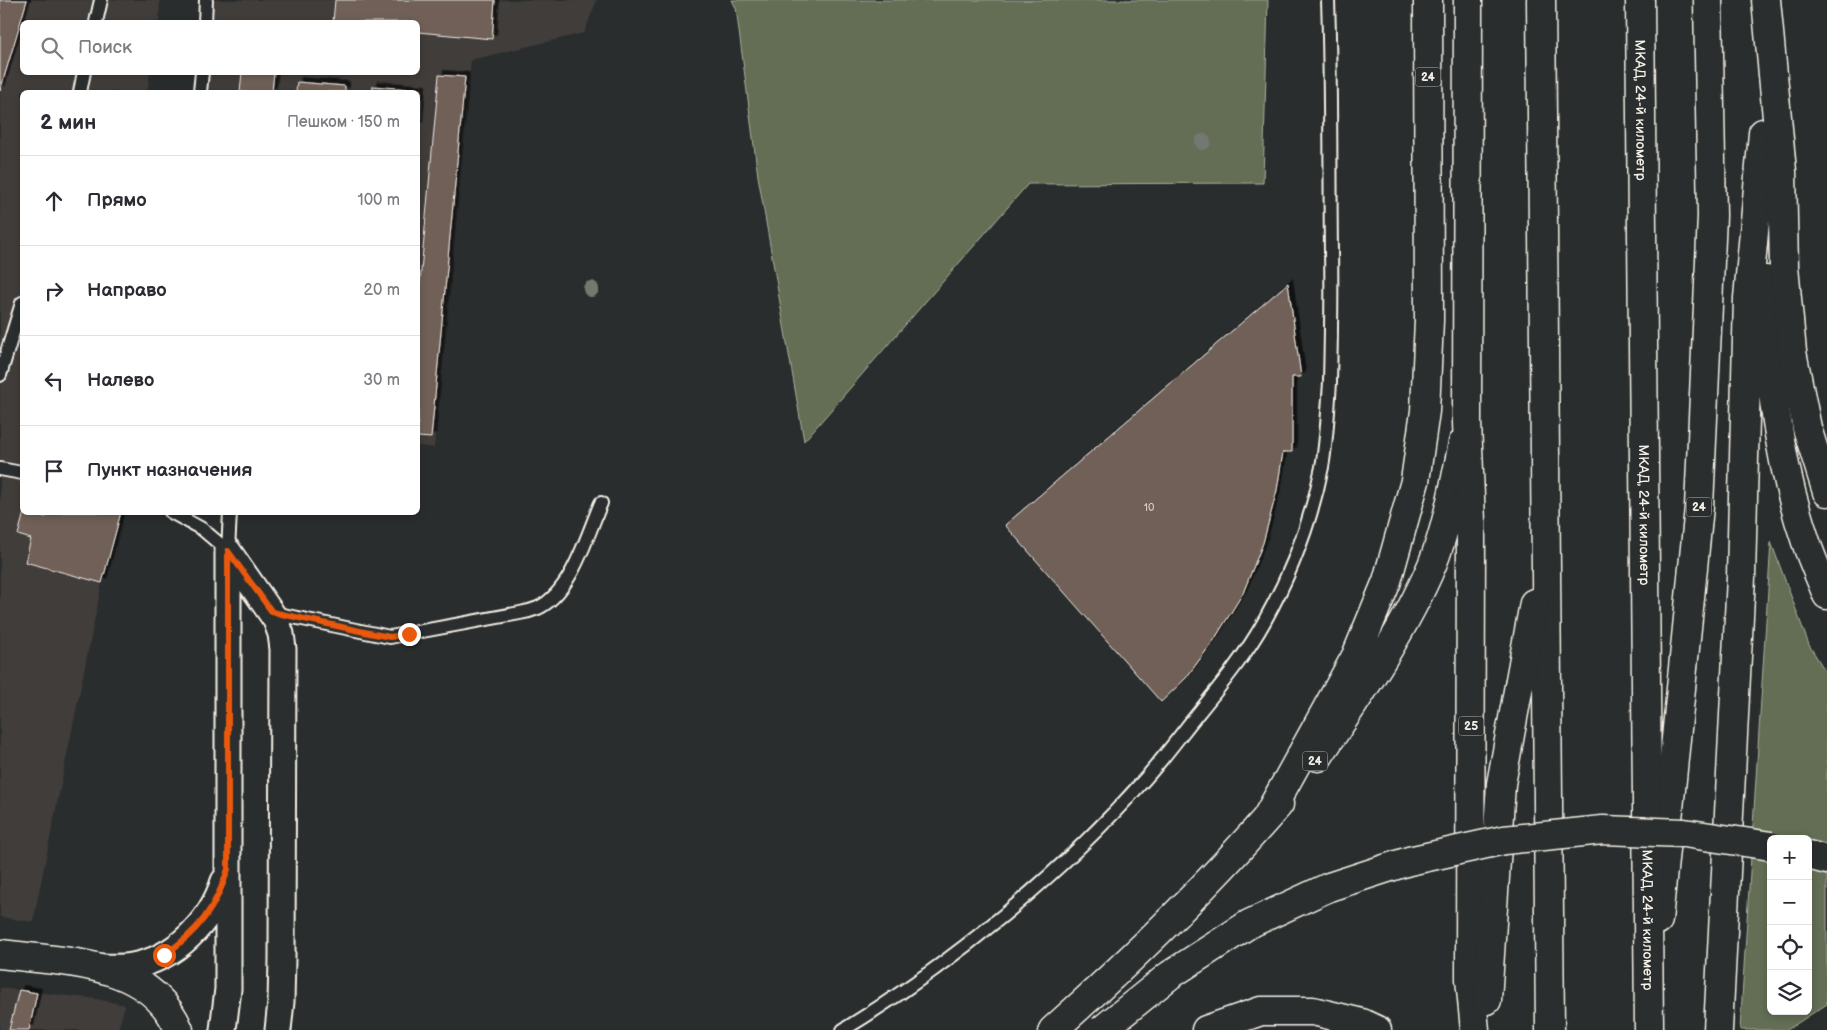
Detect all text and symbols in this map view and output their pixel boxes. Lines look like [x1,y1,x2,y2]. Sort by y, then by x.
search box [20,20,420,75]
icon: search [38,34,66,62]
text: Поиск [78,36,132,59]
street label: МКАД, 24-й километр [1632,39,1650,181]
road number: 24 [1416,68,1440,86]
text: 2 мин [40,110,96,135]
text: Пешком · 150 m [287,113,400,132]
icon: ahead [40,187,68,215]
text: Прямо [87,189,147,212]
text: 100 m [357,191,400,210]
icon: right [40,277,68,305]
text: Направо [87,279,167,302]
text: 20 m [364,281,400,300]
icon: left [40,367,68,395]
text: Налево [87,369,154,392]
text: 30 m [363,371,400,390]
street label: МКАД, 24-й километр [1635,444,1654,586]
icon: arrive [40,457,68,485]
text: Пункт назначения [87,459,252,482]
road number: 24 [1686,498,1712,516]
house number: 10 [1144,501,1155,514]
route end [398,623,421,646]
road number: 25 [1458,716,1484,736]
road number: 24 [1302,751,1328,770]
map controls [1767,835,1812,1015]
button: + [1767,835,1812,880]
street label: МКАД, 24-й километр [1639,849,1657,991]
button: − [1767,880,1812,925]
button: locate [1767,925,1812,970]
route start [153,944,176,967]
button: layers [1767,970,1812,1015]

